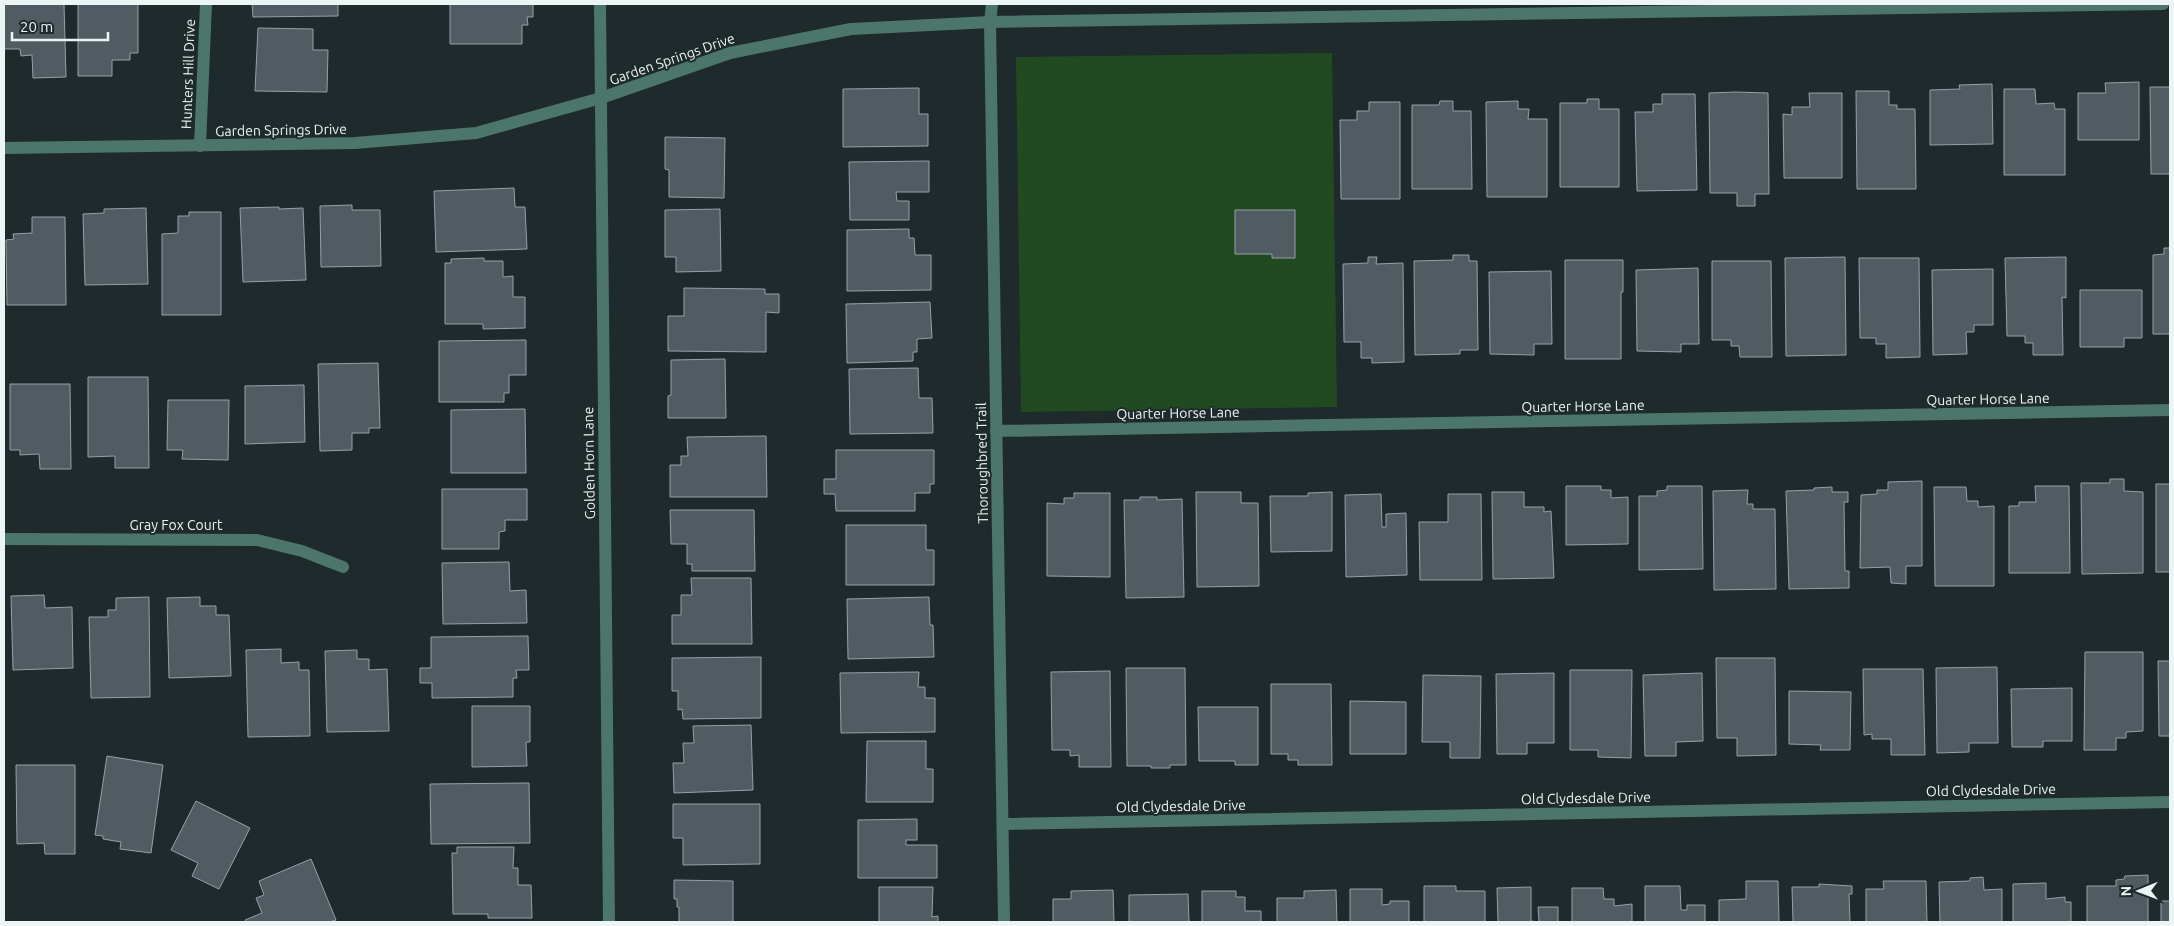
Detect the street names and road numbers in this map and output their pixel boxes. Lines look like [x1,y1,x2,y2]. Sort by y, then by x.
street label: Hunters Hill Drive [178,19,198,129]
street label: Garden Springs Drive [607,30,737,88]
street label: Garden Springs Drive [215,121,347,139]
street label: Quarter Horse Lane [1926,390,2050,408]
street label: Quarter Horse Lane [1521,397,1645,415]
street label: Thoroughbred Trail [973,402,991,524]
street label: Quarter Horse Lane [1116,404,1240,422]
street label: Golden Horn Lane [580,406,598,520]
street label: Gray Fox Court [130,517,223,533]
street label: Old Clydesdale Drive [1926,781,2056,799]
street label: Old Clydesdale Drive [1521,789,1651,807]
street label: Old Clydesdale Drive [1116,797,1246,815]

